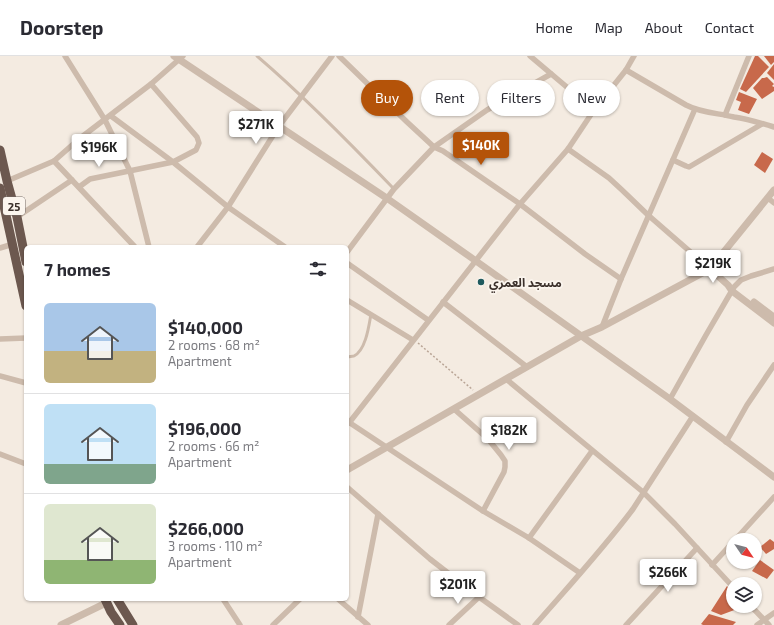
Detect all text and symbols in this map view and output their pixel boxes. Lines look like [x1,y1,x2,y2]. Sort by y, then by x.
text: Doorstep [20,16,104,39]
text: Home [536,19,573,36]
text: Map [595,19,623,36]
text: About [645,19,683,36]
text: Contact [705,19,754,36]
chip: Buy [361,80,413,116]
chip: Rent [421,80,479,116]
chip: Filters [487,80,555,116]
chip: New [563,80,620,116]
pin: $271K [228,111,284,145]
text: $271K [238,116,274,132]
pin: $140K [453,132,509,166]
pin: $196K [71,134,127,168]
text: $140K [462,137,500,153]
text: $196K [81,139,117,155]
road number: 25 [3,197,25,215]
pin: $219K [685,250,741,284]
text: $219K [695,255,731,271]
icon: filters [307,258,329,280]
text: 7 homes [44,259,111,279]
place label: مسجد العمري [489,275,562,293]
marker: مسجد العمري [476,277,486,287]
text: $140,000 [168,317,243,337]
icon: home [76,319,124,367]
text: 2 rooms · 68 m² [168,337,260,353]
text: Apartment [168,353,232,369]
pin: $182K [481,417,537,451]
text: $196,000 [168,418,242,438]
icon: home [76,420,124,468]
text: $182K [490,422,528,438]
text: 2 rooms · 66 m² [168,438,259,454]
text: Apartment [168,454,232,470]
text: $266,000 [168,518,244,538]
icon: home [76,520,124,568]
north arrow [726,533,762,569]
map controls [726,533,762,613]
text: 3 rooms · 110 m² [168,538,263,554]
text: Apartment [168,554,232,570]
pin: $266K [640,559,696,593]
text: $266K [649,564,687,580]
pin: $201K [430,571,486,605]
text: $201K [439,576,477,592]
button: layers [726,577,762,613]

